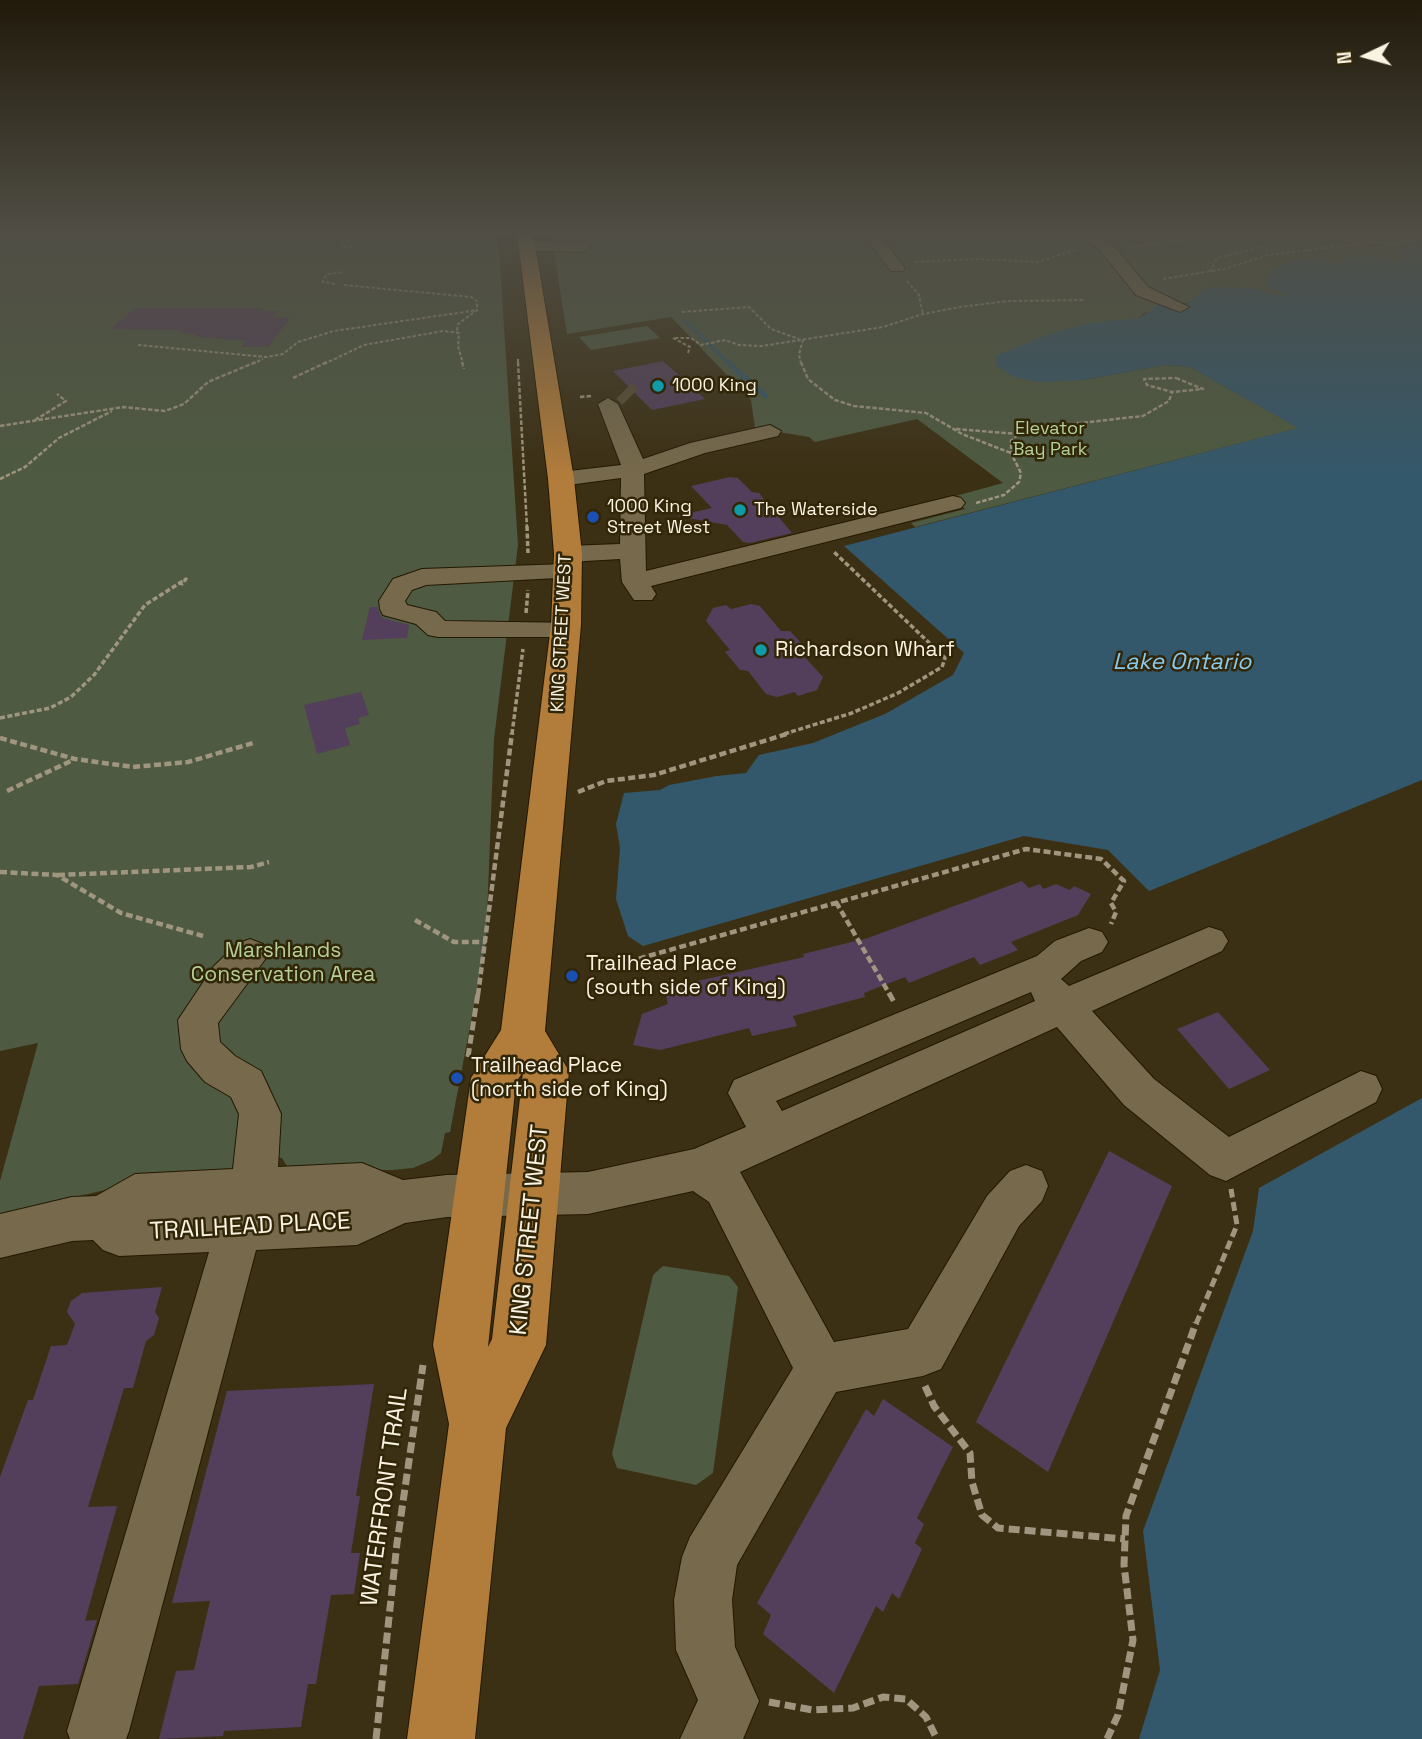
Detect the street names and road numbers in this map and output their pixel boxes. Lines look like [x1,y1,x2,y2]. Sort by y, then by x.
street label: KING STREET WEST [547,553,577,713]
street label: KING STREET WEST [505,1123,555,1337]
street label: TRAILHEAD PLACE [149,1207,351,1247]
street label: WATERFRONT TRAIL [355,1386,415,1608]

